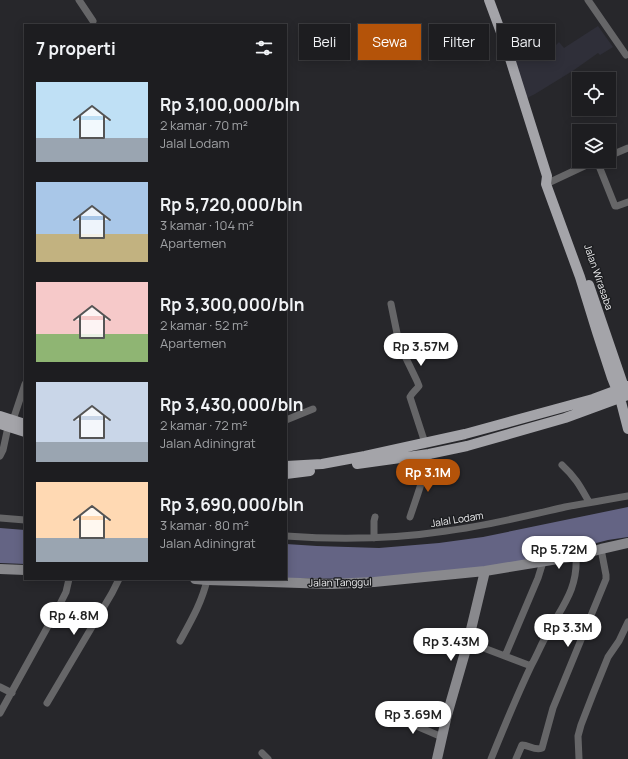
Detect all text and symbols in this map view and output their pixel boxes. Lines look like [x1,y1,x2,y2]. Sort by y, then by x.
chip: Beli [299,24,350,60]
chip: Sewa [358,24,421,60]
chip: Filter [429,24,489,60]
chip: Baru [497,24,555,60]
text: 7 properti [36,37,116,60]
icon: filters [253,37,275,59]
map controls [572,72,616,168]
button: locate [572,72,616,116]
text: Rp 3,100,000/bln [160,93,300,116]
icon: home [68,98,116,146]
text: 2 kamar · 70 m² [160,116,248,134]
button: layers [572,124,616,168]
text: Jalal Lodam [160,134,229,152]
text: Rp 5,720,000/bln [160,193,303,216]
icon: home [68,198,116,246]
text: 3 kamar · 104 m² [160,216,254,234]
text: Apartemen [160,234,226,252]
street label: Jalan Wirasaba [581,242,617,312]
text: Rp 3,300,000/bln [160,293,304,316]
icon: home [68,298,116,346]
text: 2 kamar · 52 m² [160,316,248,334]
pin: Rp 3.57M [380,333,462,367]
text: Apartemen [160,334,226,352]
text: Rp 3.57M [393,337,449,355]
text: Rp 3,430,000/bln [160,393,304,416]
icon: home [68,398,116,446]
text: 2 kamar · 72 m² [160,416,248,434]
text: Jalan Adiningrat [160,434,256,452]
pin: Rp 3.1M [391,459,465,493]
text: Rp 3.1M [405,463,451,481]
text: Rp 3,690,000/bln [160,493,304,516]
icon: home [68,498,116,546]
street label: Jalal Lodam [430,508,484,530]
text: 3 kamar · 80 m² [160,516,249,534]
text: Jalan Adiningrat [160,534,256,552]
pin: Rp 5.72M [518,536,600,570]
text: Rp 5.72M [531,540,587,558]
street label: Jalan Tanggul [308,574,372,590]
pin: Rp 4.8M [37,602,111,636]
text: Rp 4.8M [49,606,99,624]
pin: Rp 3.3M [531,614,605,648]
text: Rp 3.3M [543,618,593,636]
pin: Rp 3.43M [410,628,492,662]
text: Rp 3.43M [422,632,480,650]
pin: Rp 3.69M [372,701,454,735]
text: Rp 3.69M [384,705,442,723]

